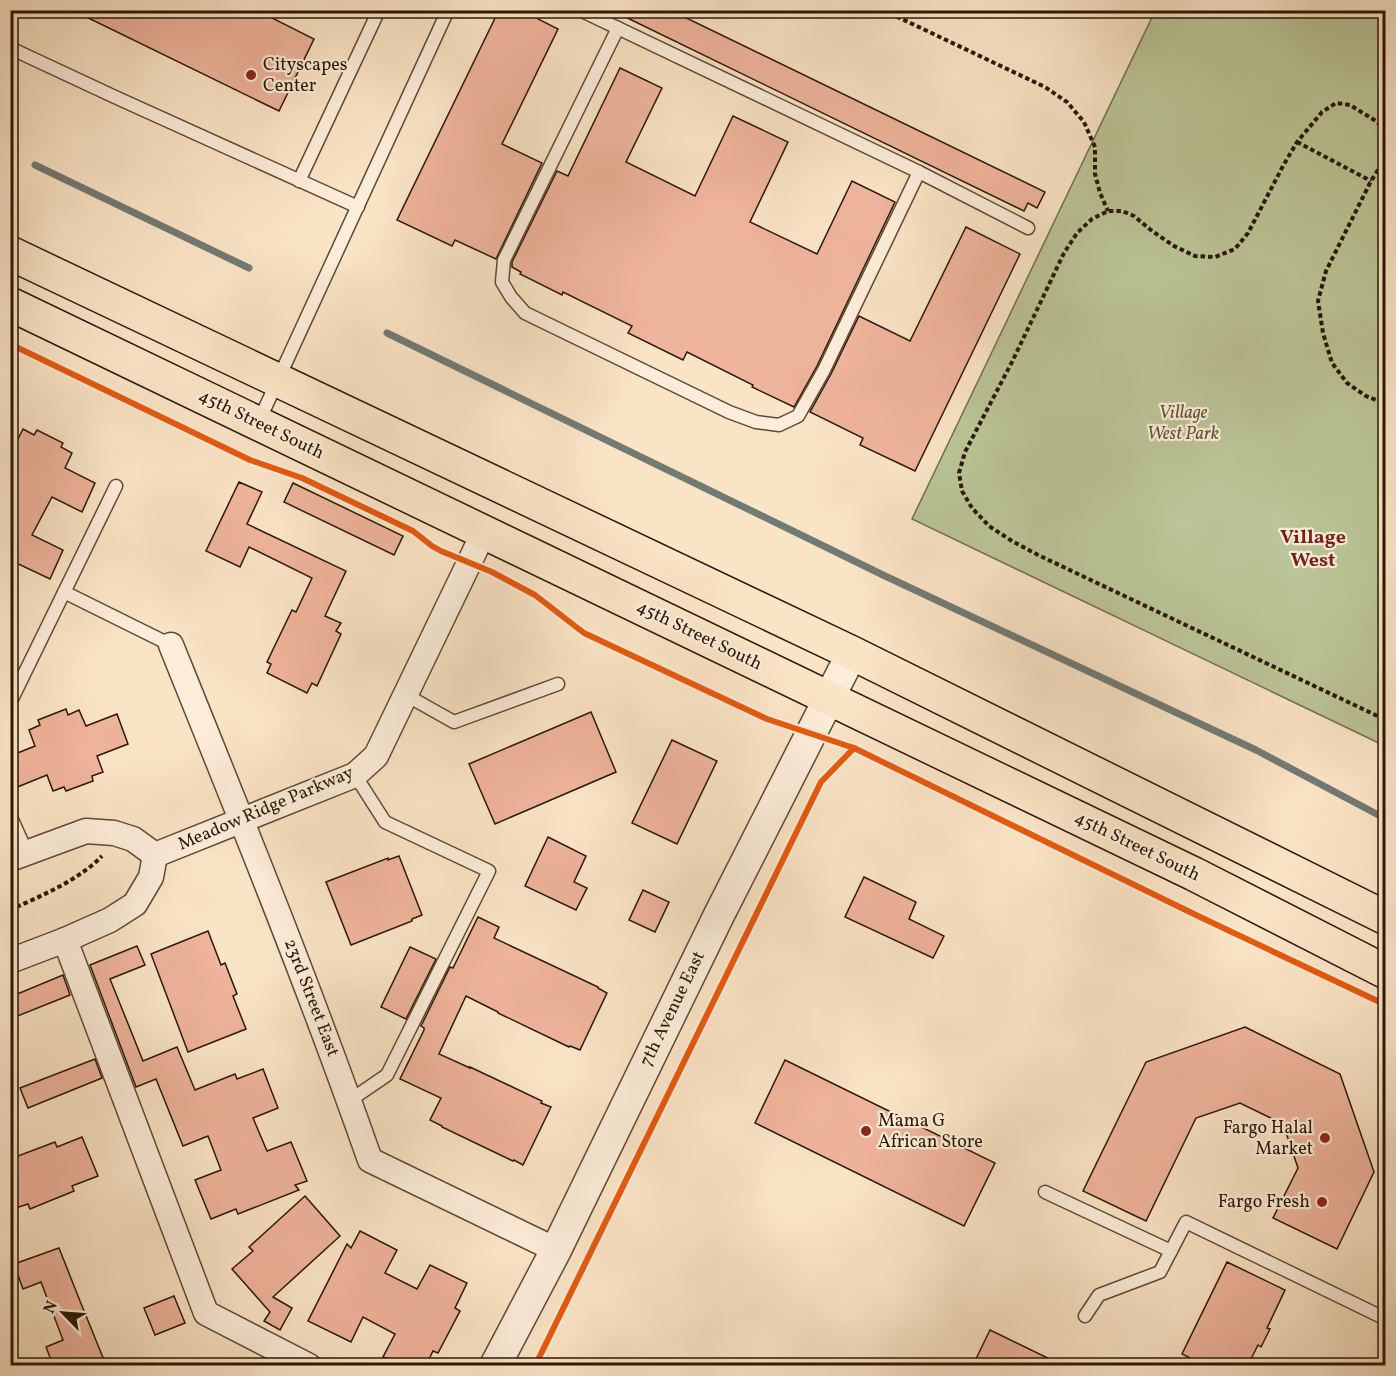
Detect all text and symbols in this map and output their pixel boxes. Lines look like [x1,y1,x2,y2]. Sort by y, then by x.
place label: Cityscapes Center [263,53,348,99]
marker: Cityscapes Center [244,68,258,82]
street label: 45th Street South [194,384,328,466]
park label: Village West Park [1147,401,1219,447]
district label: Village West [1280,524,1346,575]
street label: 45th Street South [632,595,766,677]
street label: Meadow Ridge Parkway [174,761,358,857]
street label: 45th Street South [1070,806,1204,888]
street label: 23rd Street East [277,936,345,1060]
street label: 7th Avenue East [634,947,712,1071]
place label: Mama G African Store [878,1109,983,1155]
place label: Fargo Halal Market [1223,1116,1313,1162]
marker: Mama G African Store [859,1124,873,1138]
marker: Fargo Halal Market [1318,1131,1332,1145]
place label: Fargo Fresh [1218,1190,1310,1215]
marker: Fargo Fresh [1315,1195,1329,1209]
north arrow [33,1283,93,1343]
text: N [39,1297,64,1317]

